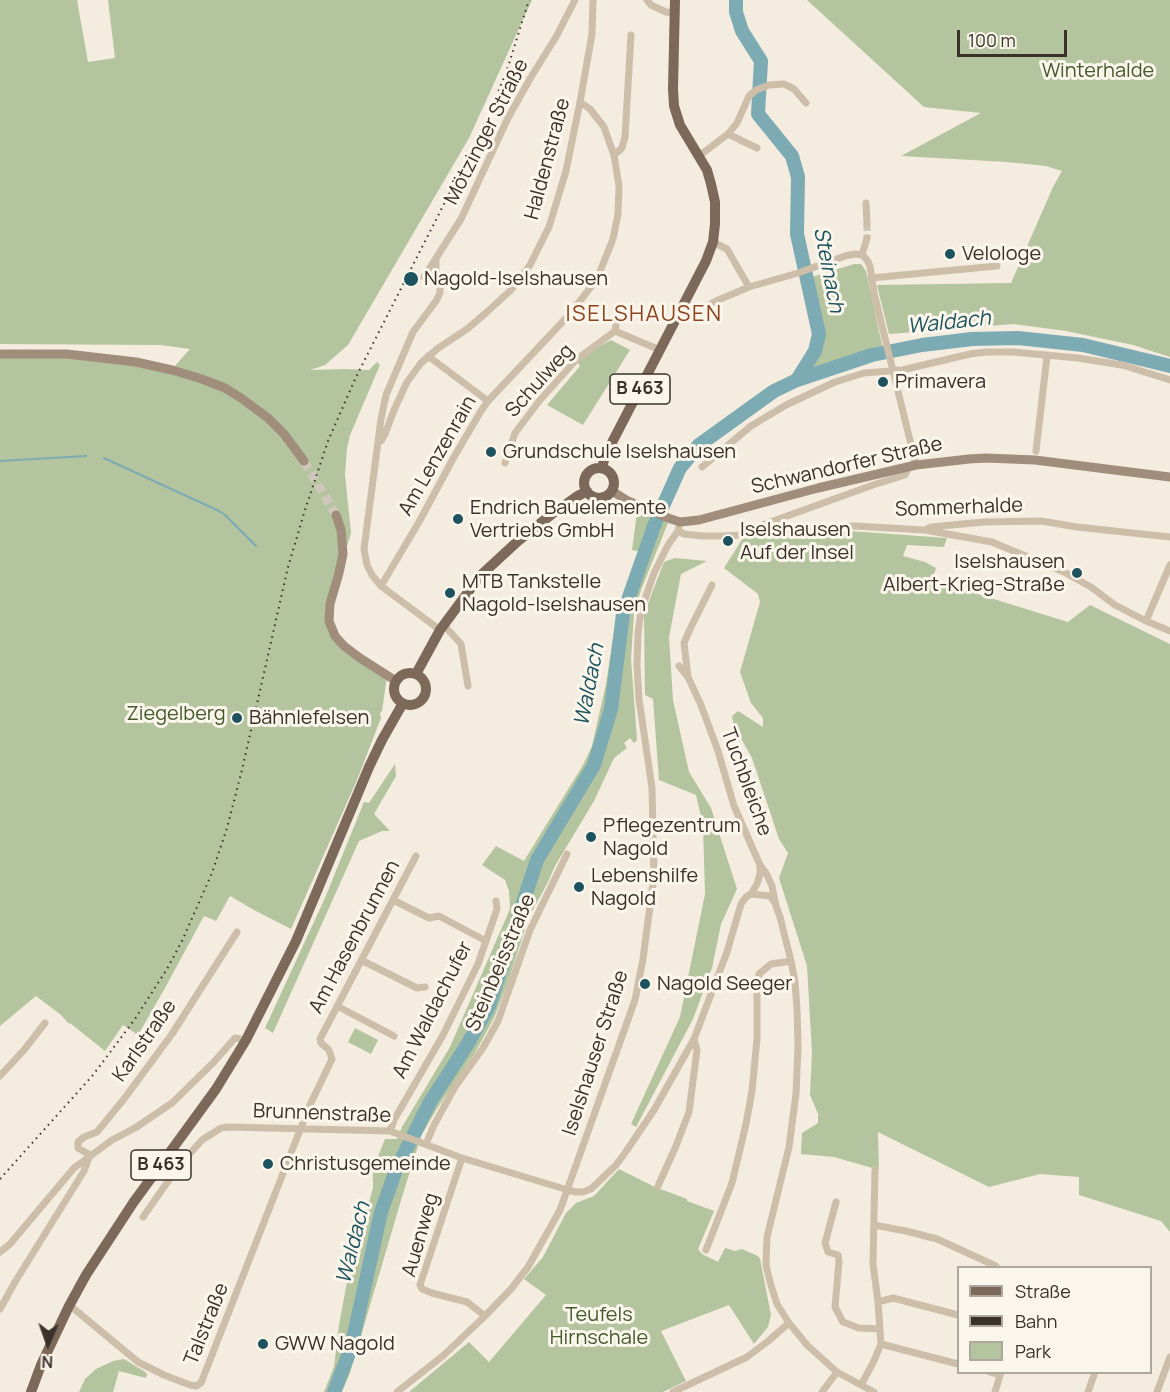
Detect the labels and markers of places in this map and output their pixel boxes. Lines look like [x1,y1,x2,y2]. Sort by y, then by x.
place label: Velologe [962,242,1041,266]
marker: Velologe [943,247,957,261]
place label: Nagold-Iselshausen [424,267,608,291]
marker: Nagold-Iselshausen [402,270,420,288]
place label: Primavera [895,370,986,394]
marker: Primavera [876,375,890,389]
place label: Grundschule Iselshausen [503,440,736,464]
marker: Grundschule Iselshausen [484,445,498,459]
place label: Endrich Bauelemente Vertriebs GmbH [470,496,666,543]
marker: Endrich Bauelemente Vertriebs GmbH [451,512,465,526]
place label: Iselshausen Auf der Insel [740,518,854,565]
marker: Iselshausen Auf der Insel [721,534,735,548]
place label: Iselshausen Albert-Krieg-Straße [883,550,1065,597]
marker: Iselshausen Albert-Krieg-Straße [1070,566,1084,580]
place label: MTB Tankstelle Nagold-Iselshausen [462,570,646,617]
marker: MTB Tankstelle Nagold-Iselshausen [443,586,457,600]
place label: Bähnlefelsen [249,706,369,730]
marker: Bähnlefelsen [230,711,244,725]
place label: Pflegezentrum Nagold [603,814,741,861]
marker: Pflegezentrum Nagold [584,830,598,844]
place label: Lebenshilfe Nagold [591,864,698,911]
marker: Lebenshilfe Nagold [572,880,586,894]
place label: Nagold Seeger [657,972,792,996]
marker: Nagold Seeger [638,977,652,991]
place label: Christusgemeinde [280,1152,451,1176]
marker: Christusgemeinde [261,1157,275,1171]
place label: GWW Nagold [275,1332,395,1356]
marker: GWW Nagold [256,1337,270,1351]

